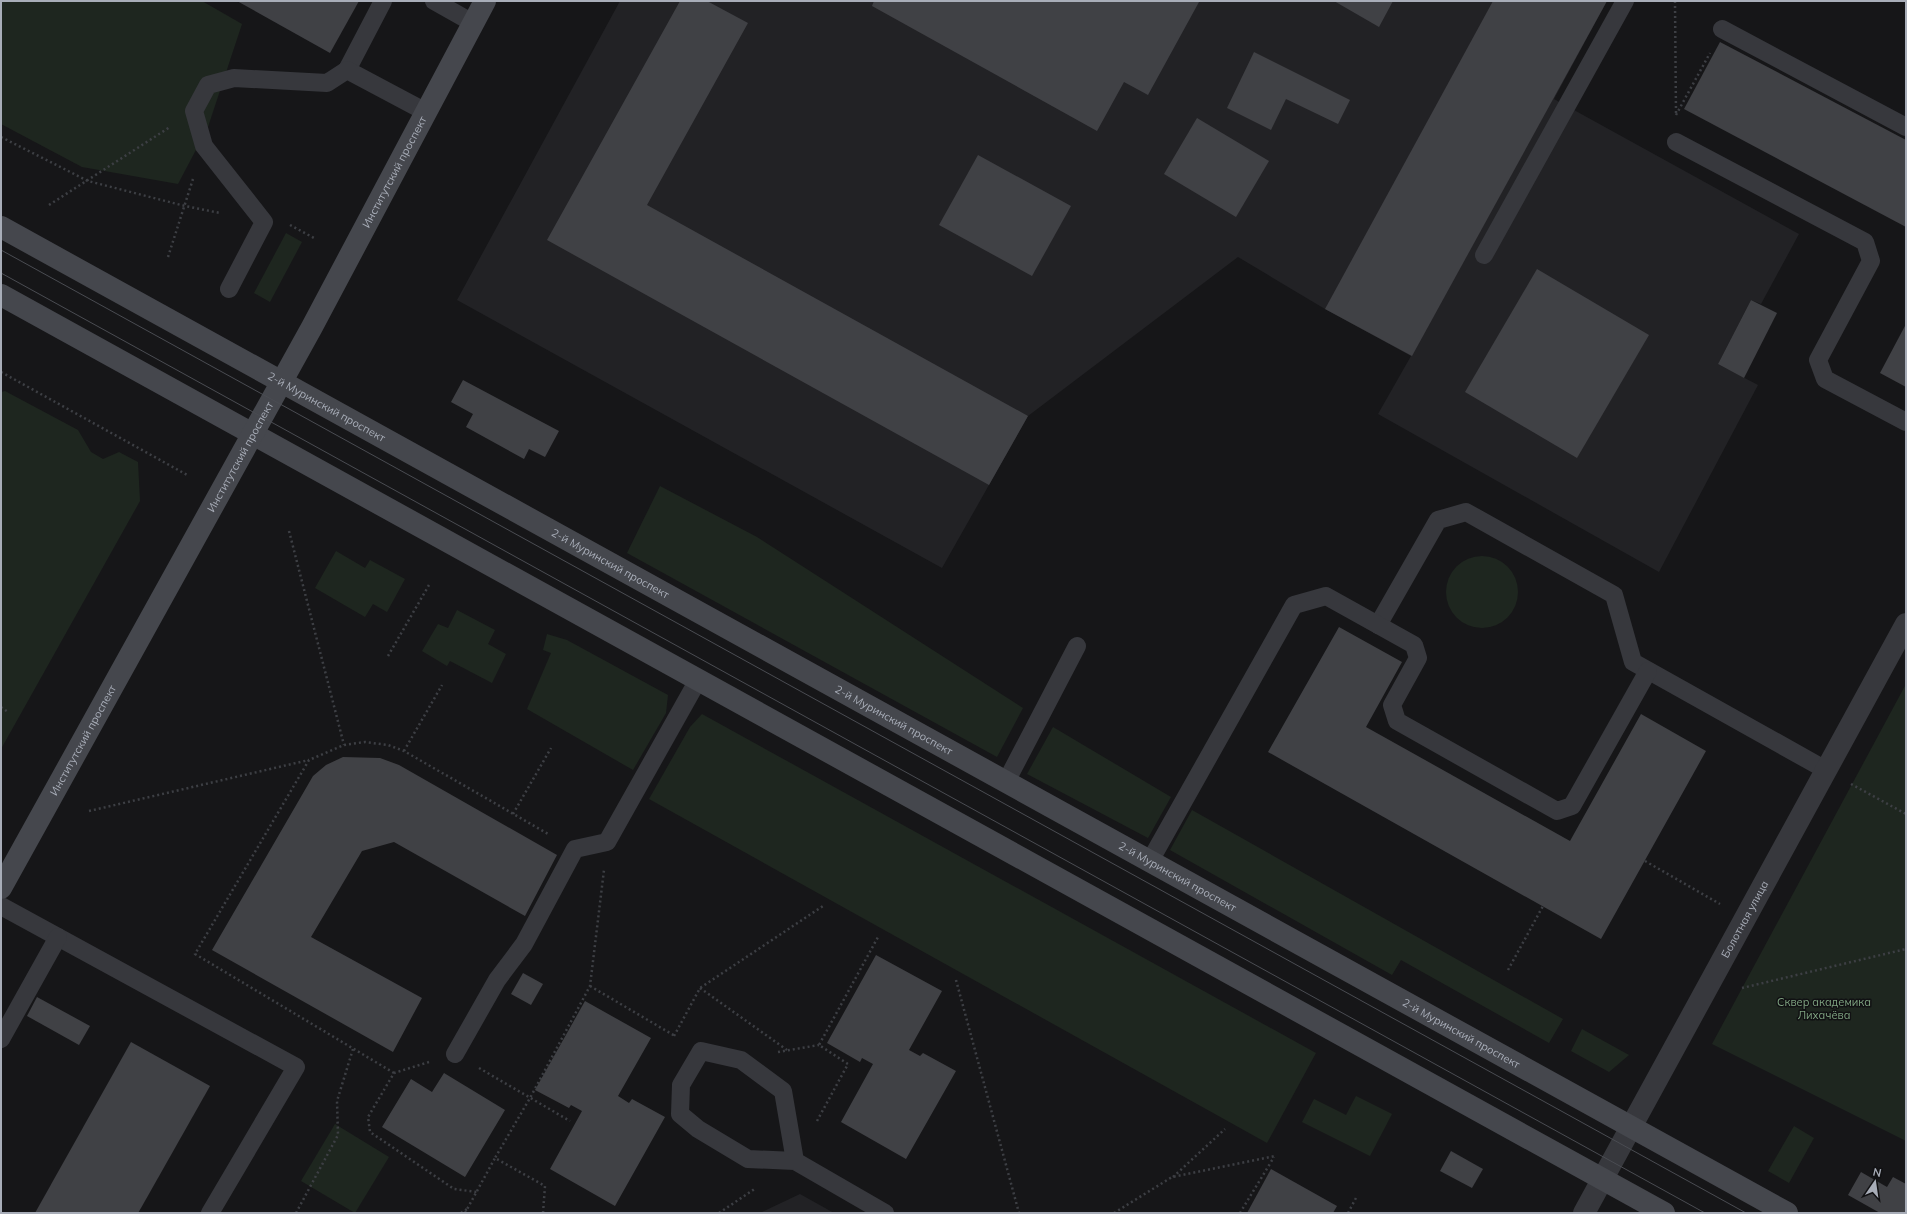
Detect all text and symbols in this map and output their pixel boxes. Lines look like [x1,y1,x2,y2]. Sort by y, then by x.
street label: Институтский проспект [359,114,430,230]
street label: 2-й Муринский проспект [265,369,388,445]
street label: Институтский проспект [204,399,276,515]
street label: 2-й Муринский проспект [549,525,672,601]
street label: Институтский проспект [47,682,119,798]
street label: 2-й Муринский проспект [833,682,955,758]
street label: 2-й Муринский проспект [1116,838,1239,915]
street label: Болотная улица [1718,878,1771,960]
street label: 2-й Муринский проспект [1400,995,1523,1071]
park label: Сквер академика Лихачёва [1777,995,1871,1022]
north arrow [1855,1162,1895,1202]
text: N [1872,1165,1883,1180]

